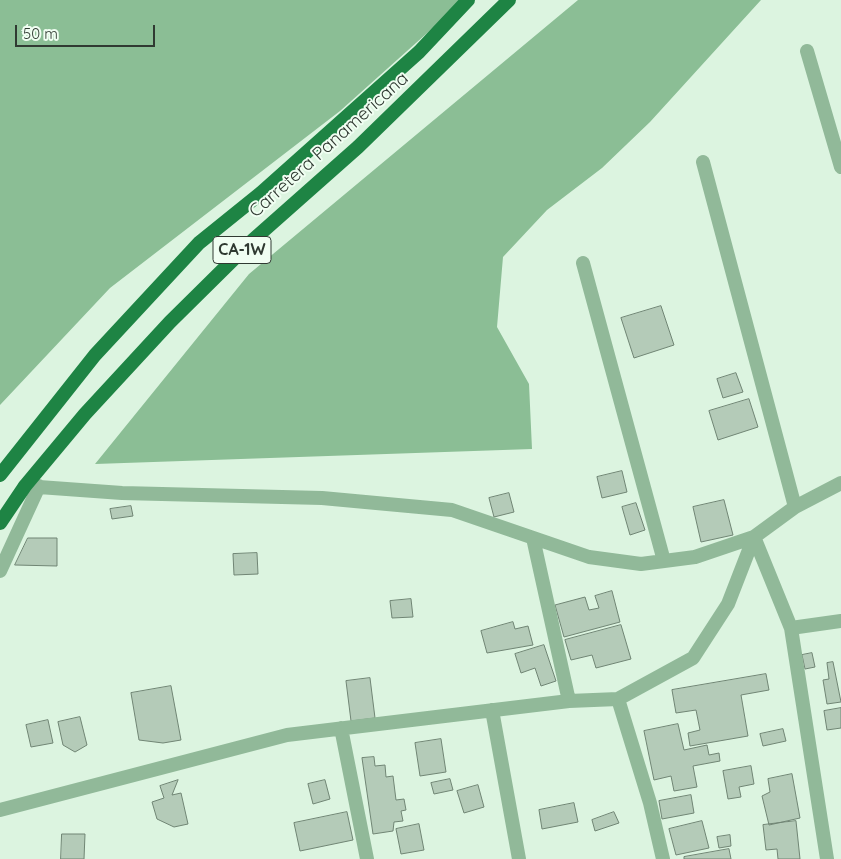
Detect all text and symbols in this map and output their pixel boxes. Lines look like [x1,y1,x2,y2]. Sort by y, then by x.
scale bar [18,15,158,47]
text: 50 m [23,24,58,43]
street label: Carretera Panamericana [245,68,413,222]
road number: CA-1W [213,236,271,264]

